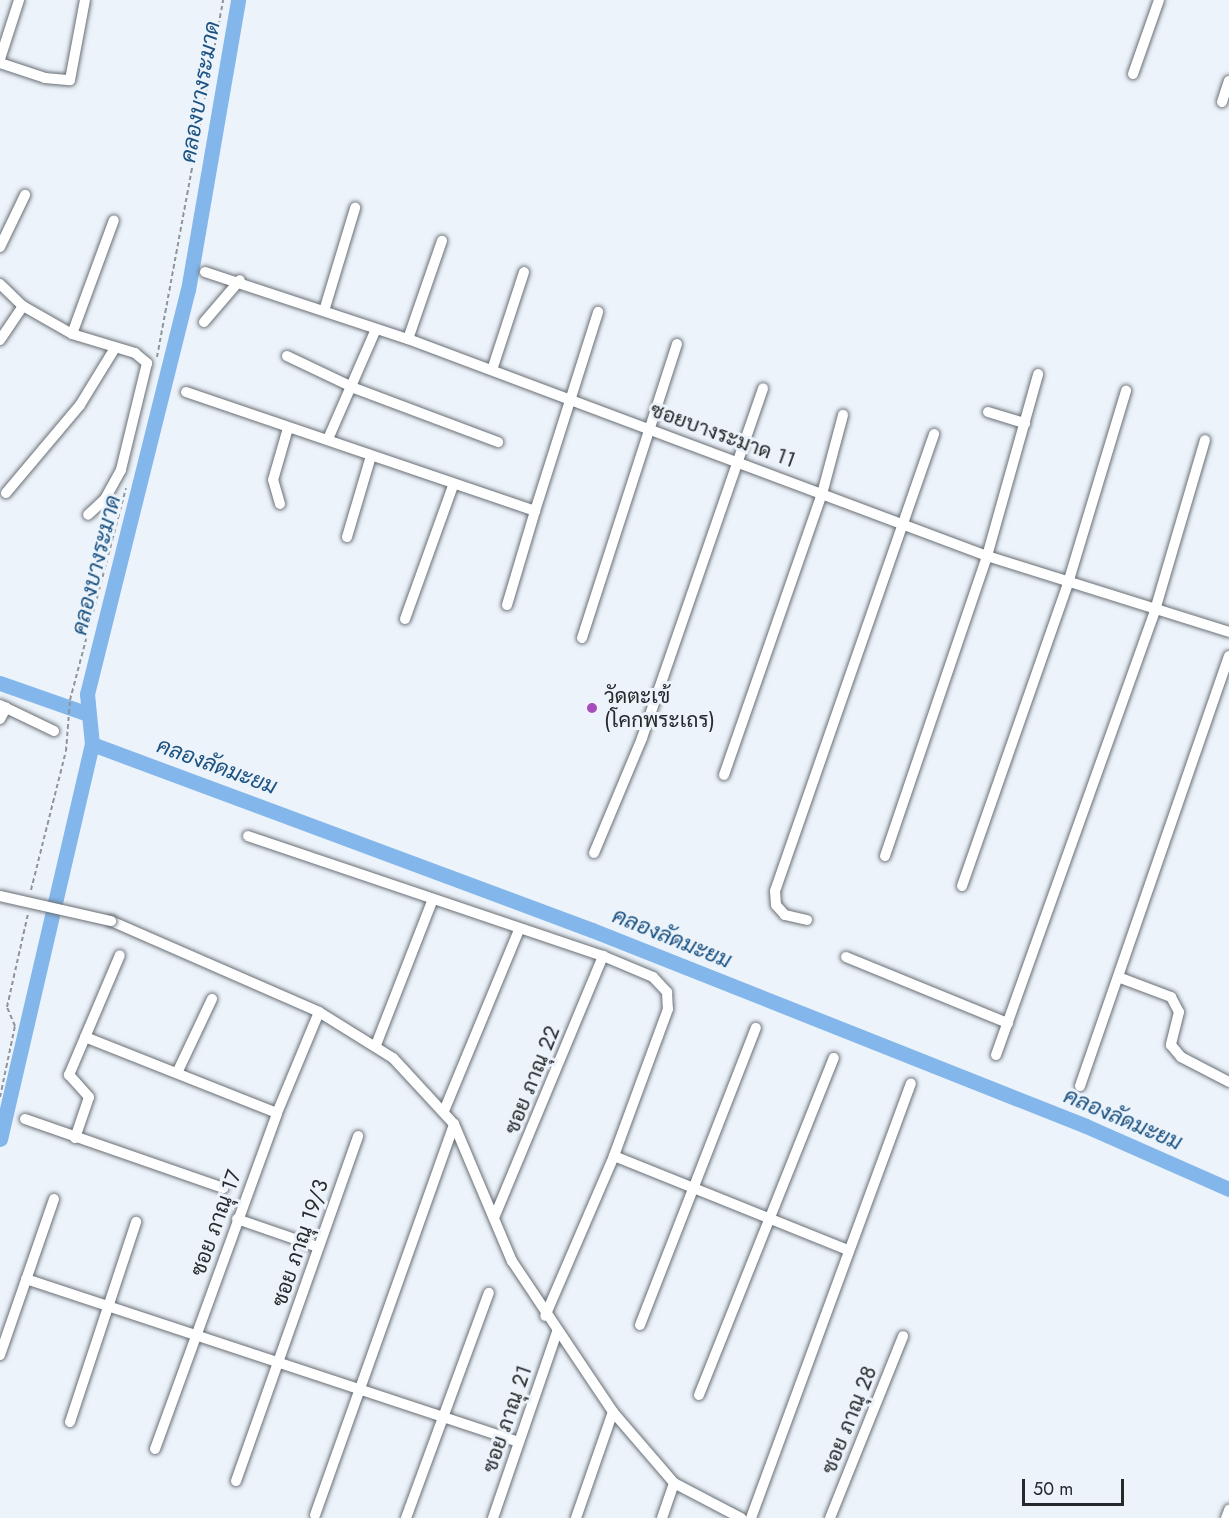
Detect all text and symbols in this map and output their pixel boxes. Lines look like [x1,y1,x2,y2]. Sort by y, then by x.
water label: คลองบางระมาด [175,19,225,165]
street label: ซอยบางระมาด 11 [647,397,799,473]
water label: คลองบางระมาด [66,492,126,638]
place label: วัดตะเข้ (โคกพระเถร) [604,683,715,733]
marker: วัดตะเข้ (โคกพระเถร) [585,701,599,715]
water label: คลองลัดมะยม [153,732,281,800]
water label: คลองลัดมะยม [609,902,735,974]
street label: ซอย ภาณุ 22 [499,1022,565,1138]
water label: คลองลัดมะยม [1060,1082,1186,1156]
street label: ซอย ภาณุ 17 [185,1167,247,1279]
street label: ซอย ภาณุ 19/3 [266,1176,334,1310]
street label: ซอย ภาณุ 21 [477,1362,537,1476]
street label: ซอย ภาณุ 28 [816,1362,882,1478]
scale bar [1025,1467,1127,1505]
text: 50 m [1033,1476,1073,1502]

